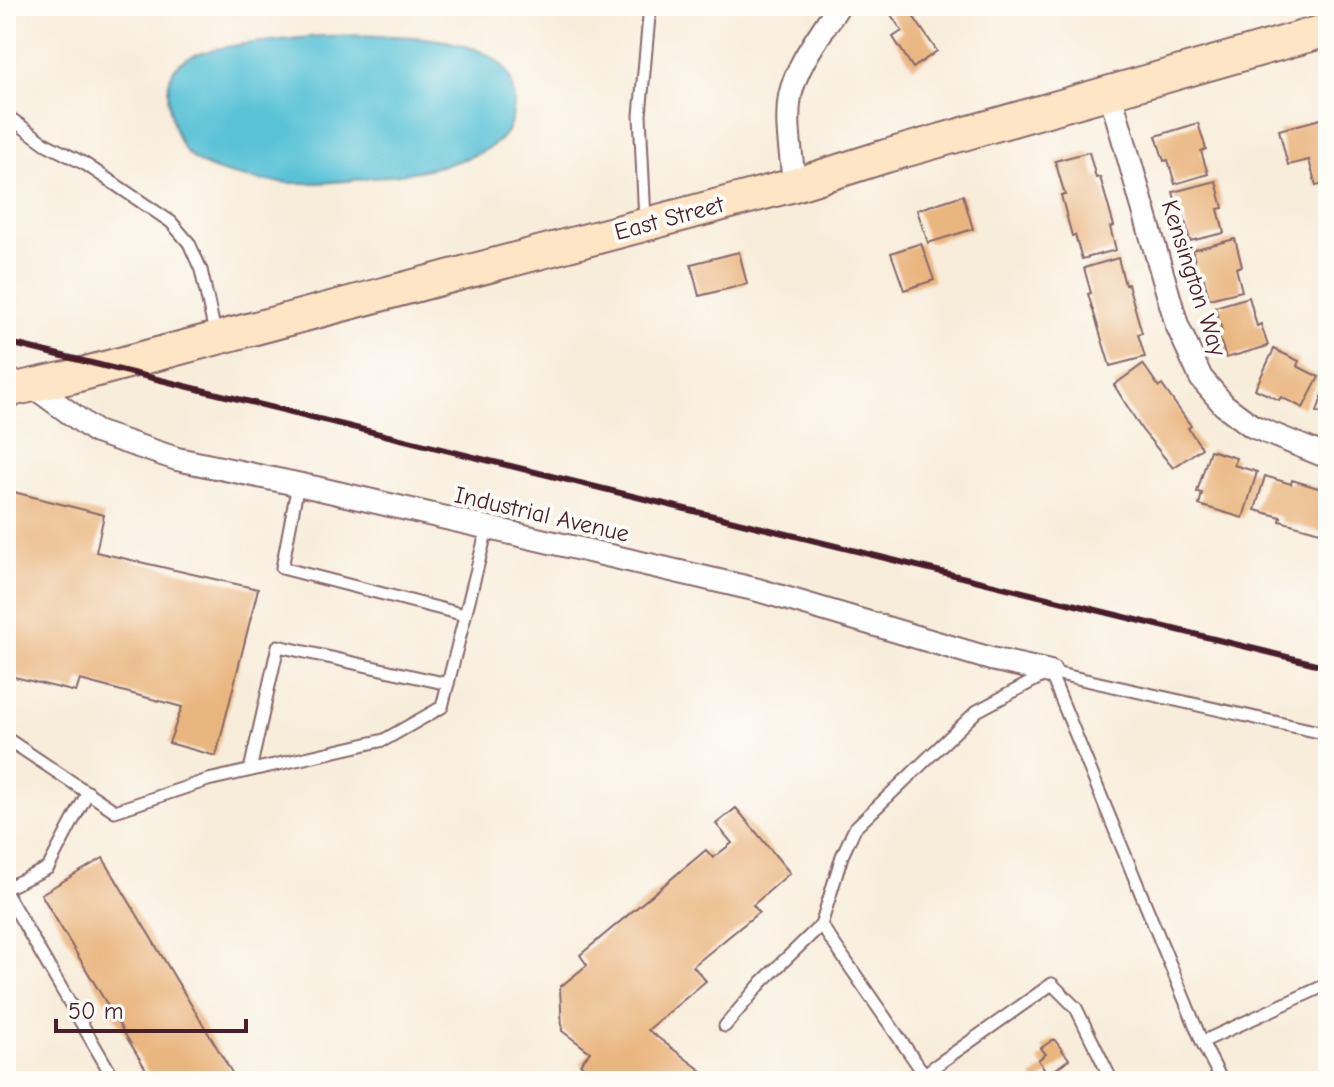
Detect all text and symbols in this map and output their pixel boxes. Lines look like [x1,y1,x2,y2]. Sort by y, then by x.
street label: East Street [611,190,728,246]
street label: Kensington Way [1156,196,1233,360]
street label: Industrial Avenue [452,480,632,548]
scale bar [56,983,246,1033]
text: 50 m [68,997,124,1025]

